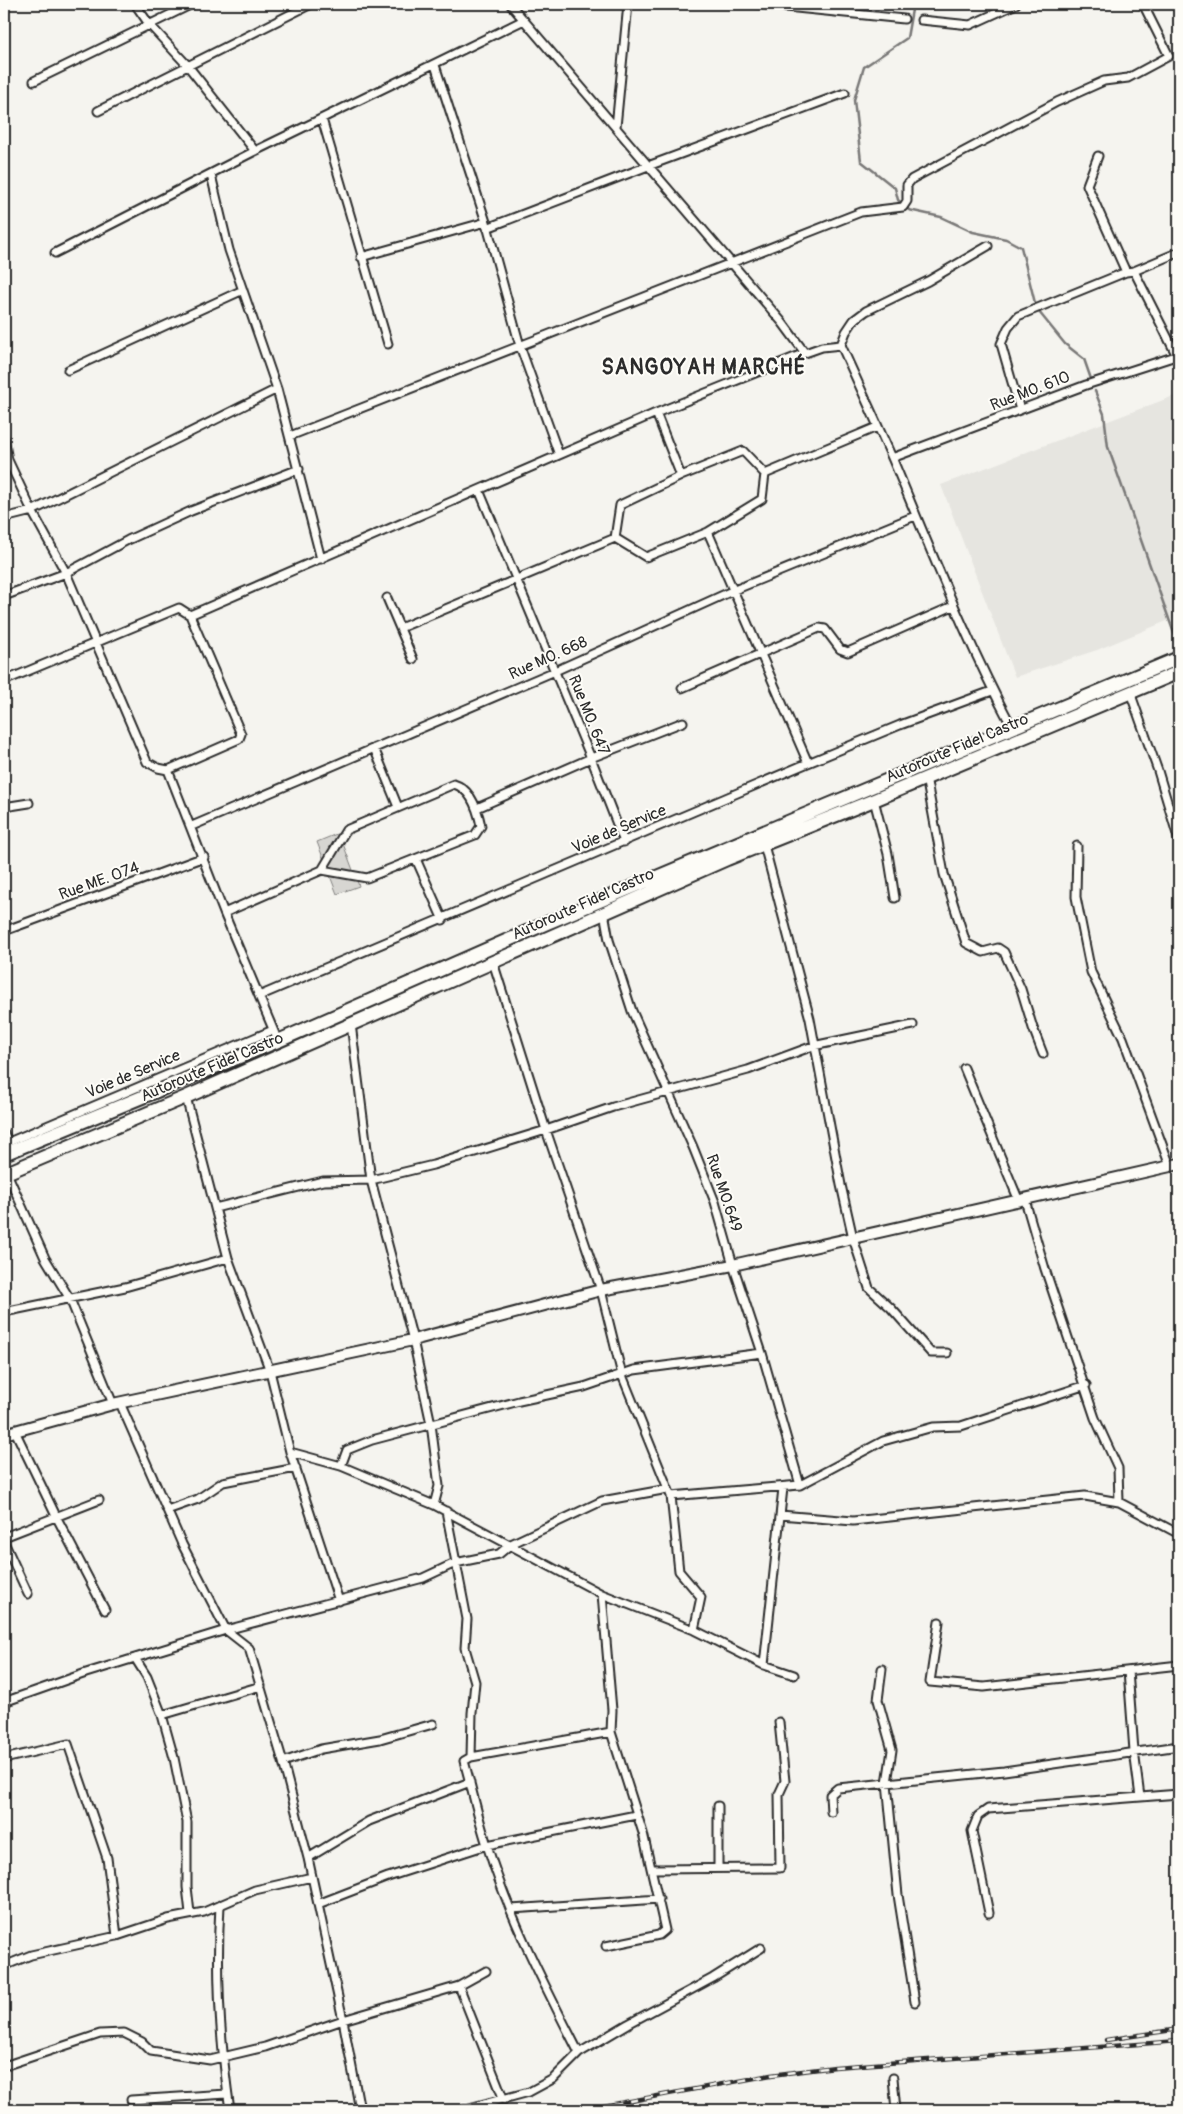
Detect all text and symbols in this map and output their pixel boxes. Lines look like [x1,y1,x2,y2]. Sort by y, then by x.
district label: SANGOYAH MARCHÉ [602,353,806,381]
street label: Rue MO. 610 [987,367,1073,415]
street label: Rue MO. 668 [506,632,590,684]
street label: Rue MO. 647 [564,672,614,758]
street label: Autoroute Fidel Castro [883,709,1032,787]
street label: Voie de Service [569,800,669,858]
street label: Rue ME. 074 [56,857,142,905]
street label: Autoroute Fidel Castro [509,864,657,944]
street label: Autoroute Fidel Castro [138,1028,287,1106]
street label: Voie de Service [83,1045,183,1103]
street label: Rue MO.649 [701,1152,747,1234]

